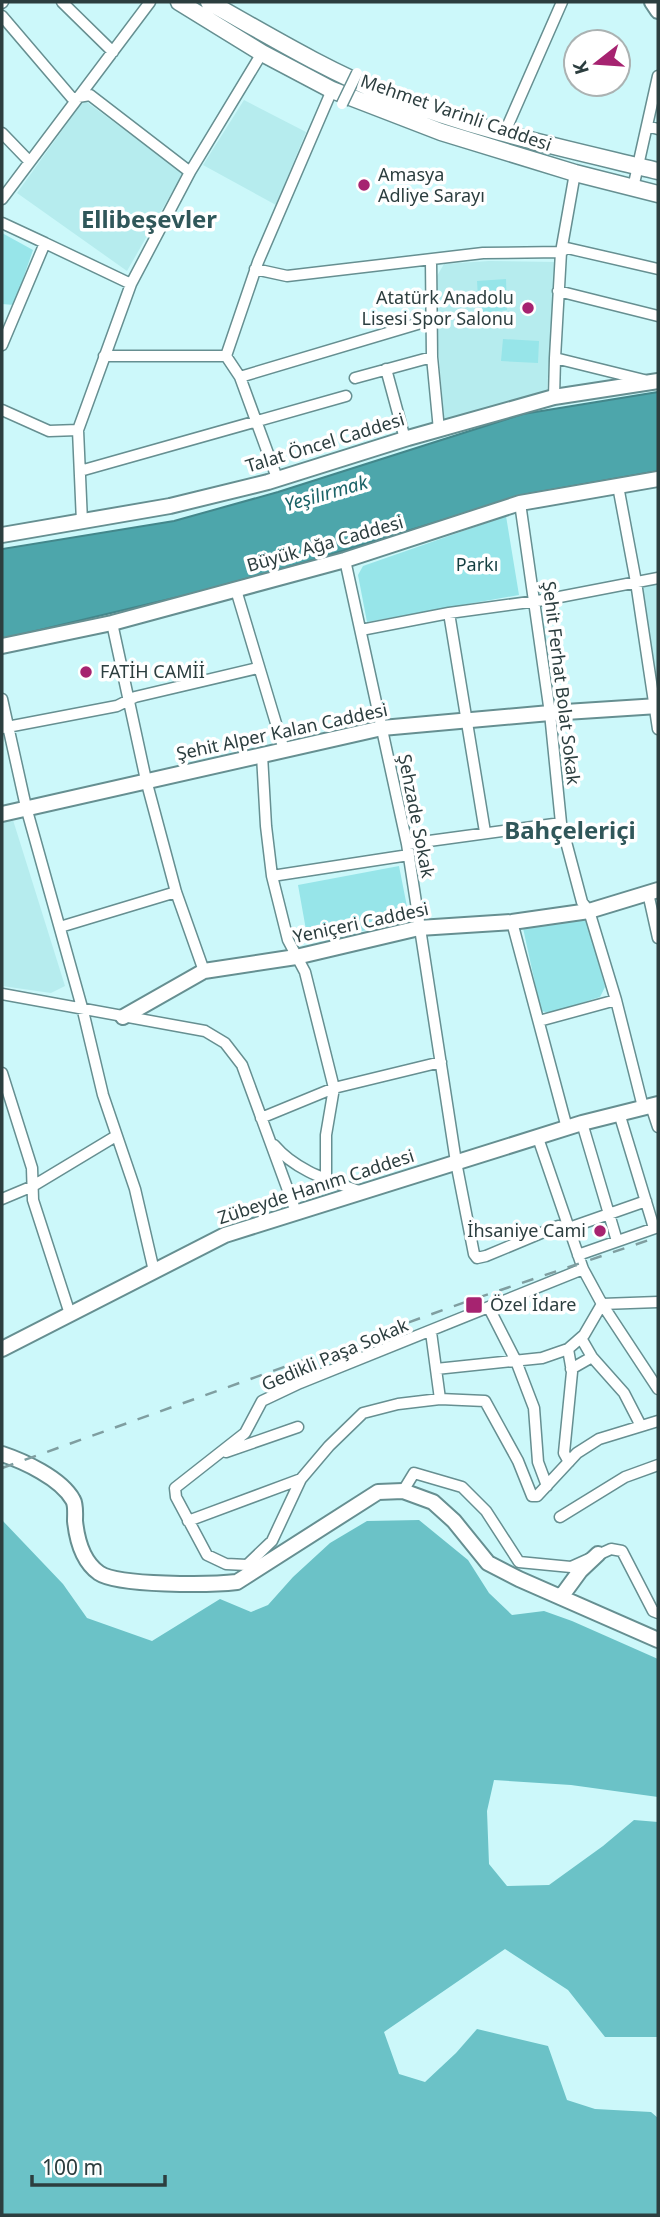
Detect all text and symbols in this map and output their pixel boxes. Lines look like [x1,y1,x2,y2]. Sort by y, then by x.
north arrow [562,28,632,98]
text: K [566,58,595,78]
street label: Mehmet Varinli Caddesi [358,68,555,156]
place label: Amasya Adliye Sarayı [378,162,485,207]
marker: Amasya Adliye Sarayı [356,177,372,193]
district label: Ellibeşevler [81,202,217,235]
place label: Atatürk Anadolu Lisesi Spor Salonu [361,285,514,330]
marker: Atatürk Anadolu Lisesi Spor Salonu [520,300,536,316]
street label: Talat Öncel Caddesi [242,406,407,478]
water label: Yeşilırmak [281,469,371,517]
street label: Büyük Ağa Caddesi [244,509,406,577]
park label: Parkı [456,552,498,576]
street label: Şehit Ferhat Bolat Sokak [538,580,586,786]
place label: FATİH CAMİİ [100,659,205,683]
marker: FATİH CAMİİ [78,664,94,680]
street label: Şehit Alper Kalan Caddesi [174,697,390,765]
street label: Şehzade Sokak [393,752,441,880]
district label: Bahçeleriçi [504,813,636,846]
street label: Yeniçeri Caddesi [291,896,431,948]
street label: Zübeyde Hanım Caddesi [214,1143,417,1229]
place label: İhsaniye Cami [467,1218,586,1242]
marker: İhsaniye Cami [592,1223,608,1239]
place label: Özel İdare [490,1292,577,1316]
marker: Özel İdare [464,1295,484,1315]
street label: Gedikli Paşa Sokak [258,1312,412,1396]
scale bar [32,2144,164,2188]
text: 100 m [42,2153,103,2181]

